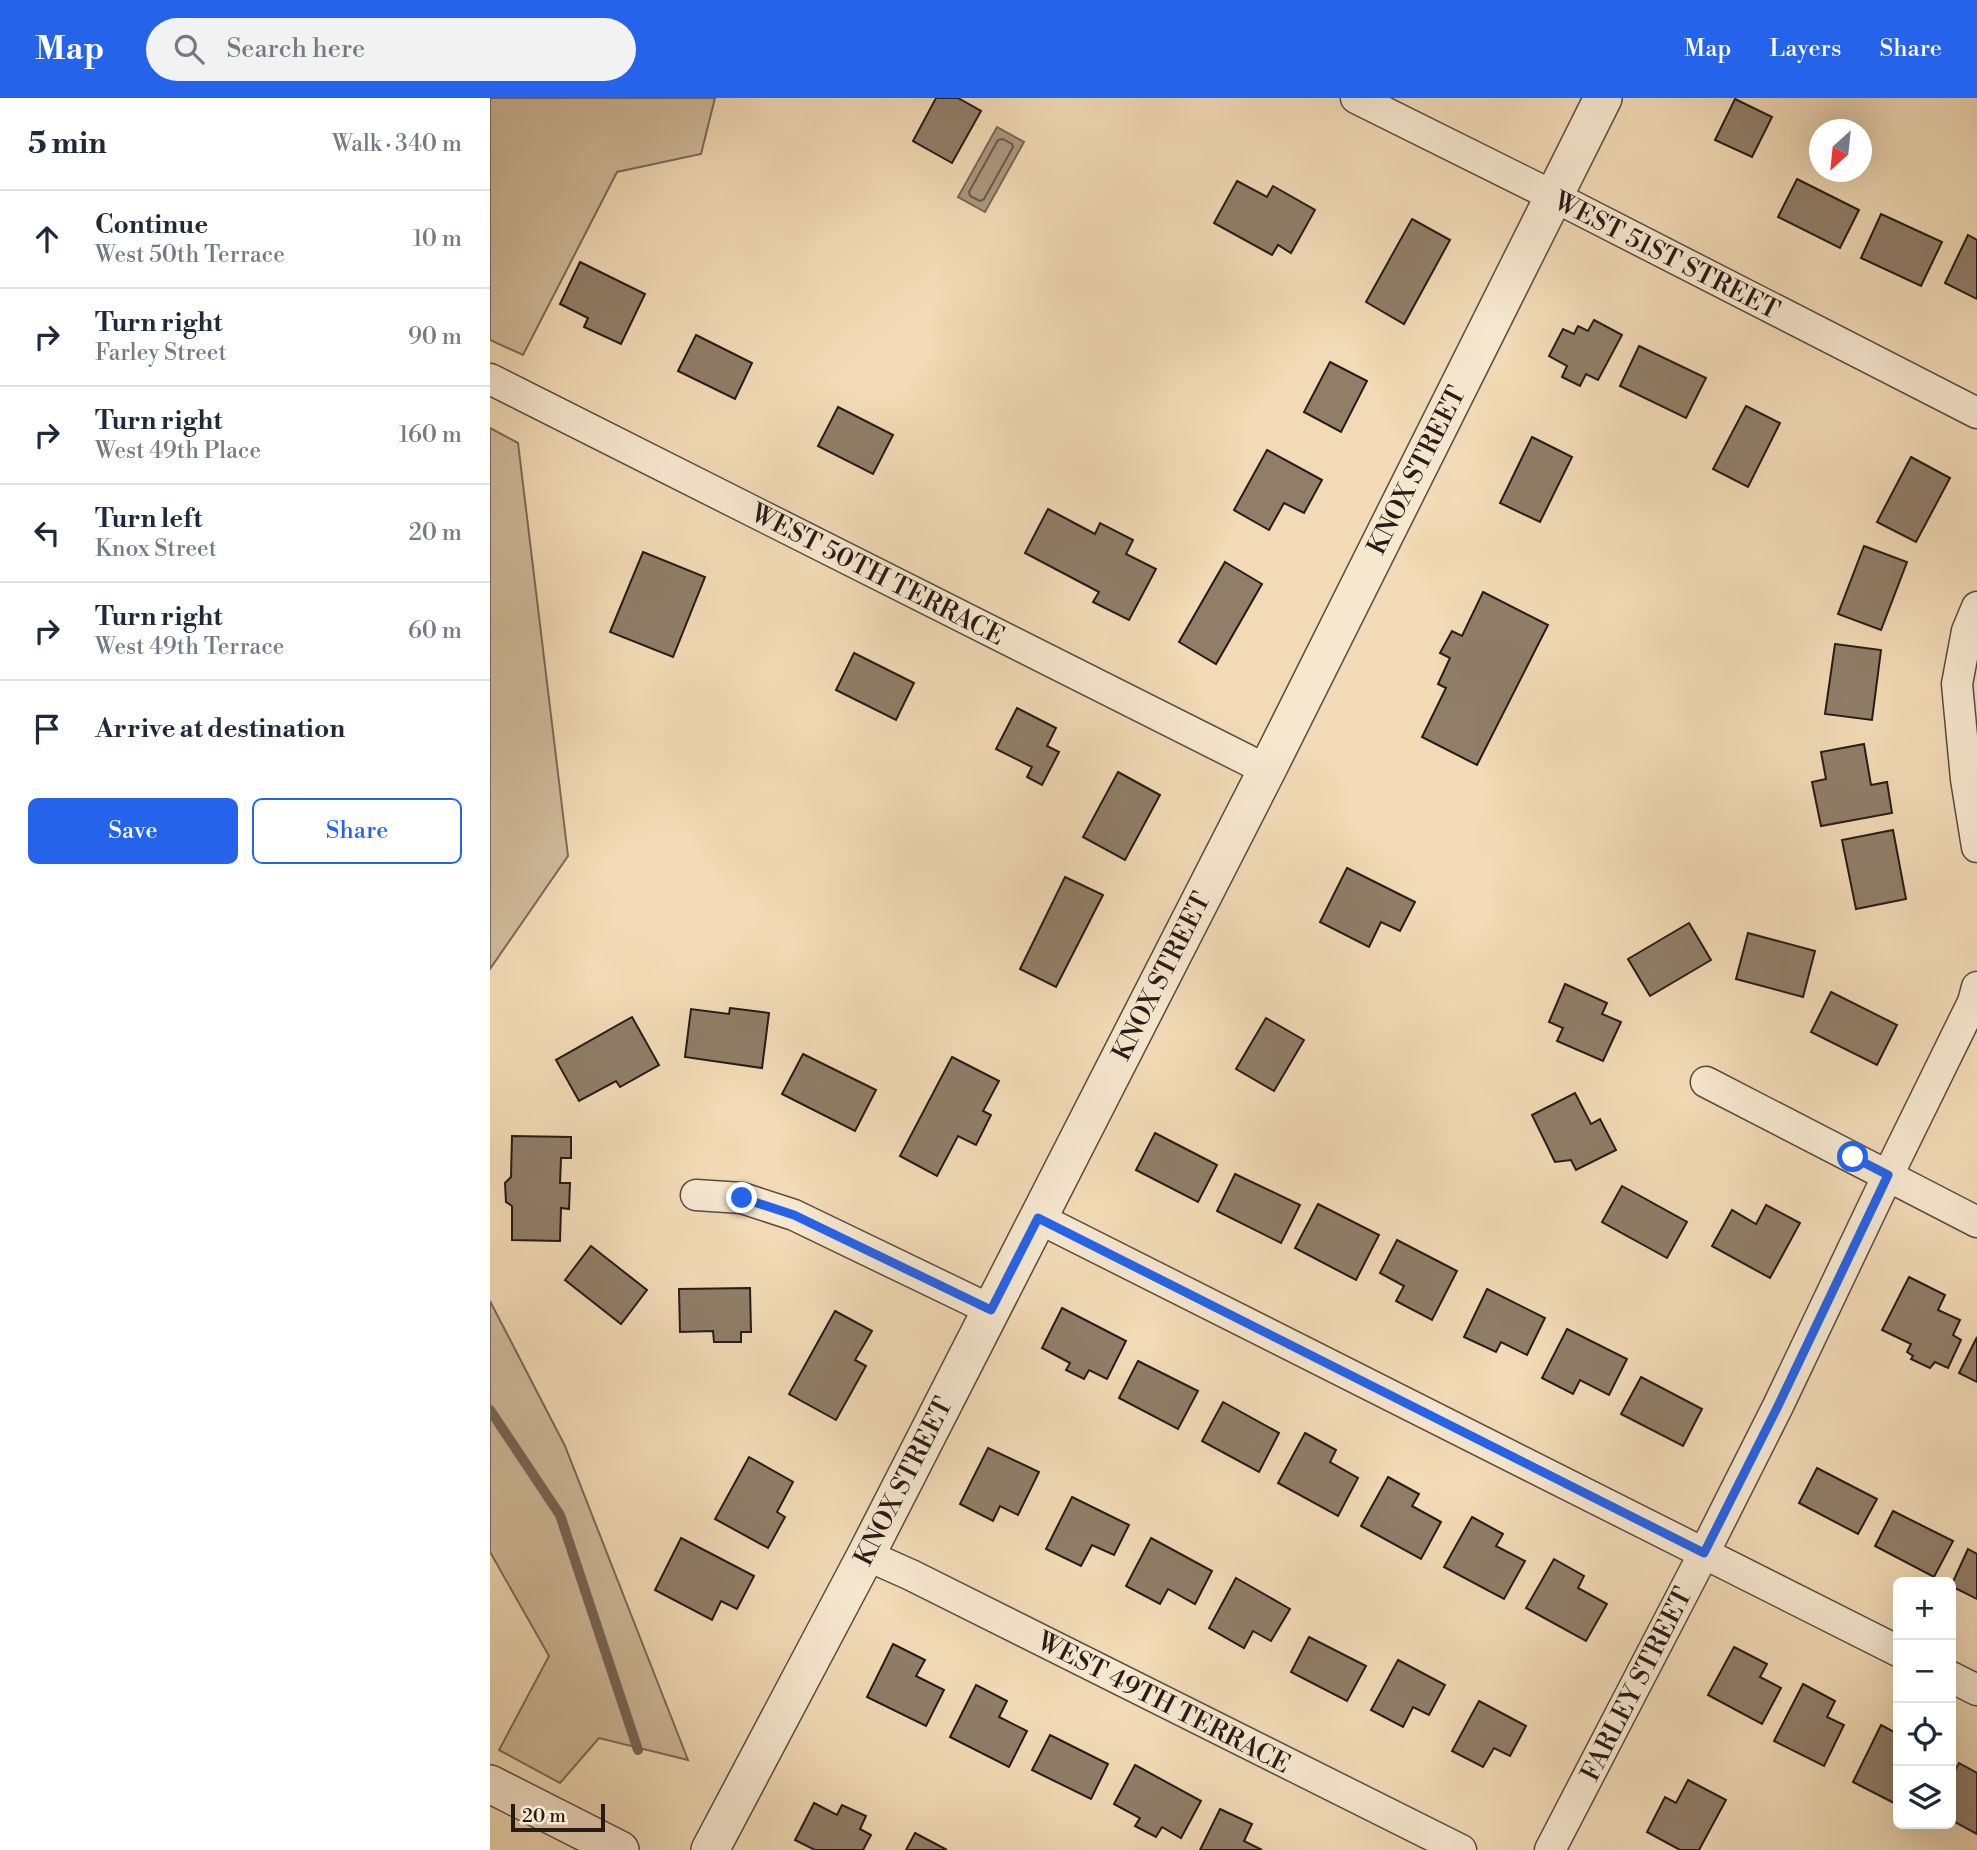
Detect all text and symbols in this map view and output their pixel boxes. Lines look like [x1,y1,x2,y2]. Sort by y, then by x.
search box [146,18,636,81]
text: Map [35,29,104,70]
icon: search [170,30,208,68]
text: Search here [226,33,365,65]
text: Map [1684,34,1731,64]
text: Layers [1769,34,1841,64]
text: Share [1879,34,1942,64]
north arrow [1809,119,1872,182]
text: 5 min [28,125,107,163]
text: Walk · 340 m [332,130,462,158]
street label: WEST 51ST STREET [1548,185,1785,327]
text: Continue [95,209,208,241]
icon: ahead [28,220,66,258]
text: 10 m [413,225,462,253]
text: West 50th Terrace [95,241,285,269]
text: Turn right [95,307,223,339]
icon: right [28,318,66,356]
text: 90 m [408,323,462,351]
text: Farley Street [95,339,227,367]
street label: KNOX STREET [1361,381,1473,560]
text: Turn right [95,405,223,437]
icon: right [28,416,66,454]
text: 160 m [399,421,462,449]
text: West 49th Place [95,437,261,465]
street label: WEST 50TH TERRACE [745,497,1010,653]
text: Turn left [95,503,203,535]
icon: left [28,514,66,552]
text: 20 m [409,519,462,547]
text: Knox Street [95,535,217,563]
text: Turn right [95,601,223,633]
icon: right [28,612,66,650]
text: 60 m [408,617,462,645]
text: West 49th Terrace [95,633,284,661]
icon: arrive [28,710,66,748]
text: Arrive at destination [95,713,345,745]
button: Save [28,798,238,864]
button: Share [252,798,462,864]
street label: KNOX STREET [1106,887,1218,1066]
route start [1837,1141,1868,1172]
route end [726,1182,757,1213]
street label: KNOX STREET [848,1392,960,1571]
map controls [1893,1577,1956,1829]
button: + [1893,1577,1956,1640]
street label: FARLEY STREET [1574,1582,1700,1787]
street label: WEST 49TH TERRACE [1031,1625,1296,1781]
button: − [1893,1640,1956,1703]
button: locate [1893,1703,1956,1766]
button: layers [1893,1766,1956,1829]
scale bar [511,1801,606,1833]
text: 20 m [522,1804,566,1828]

